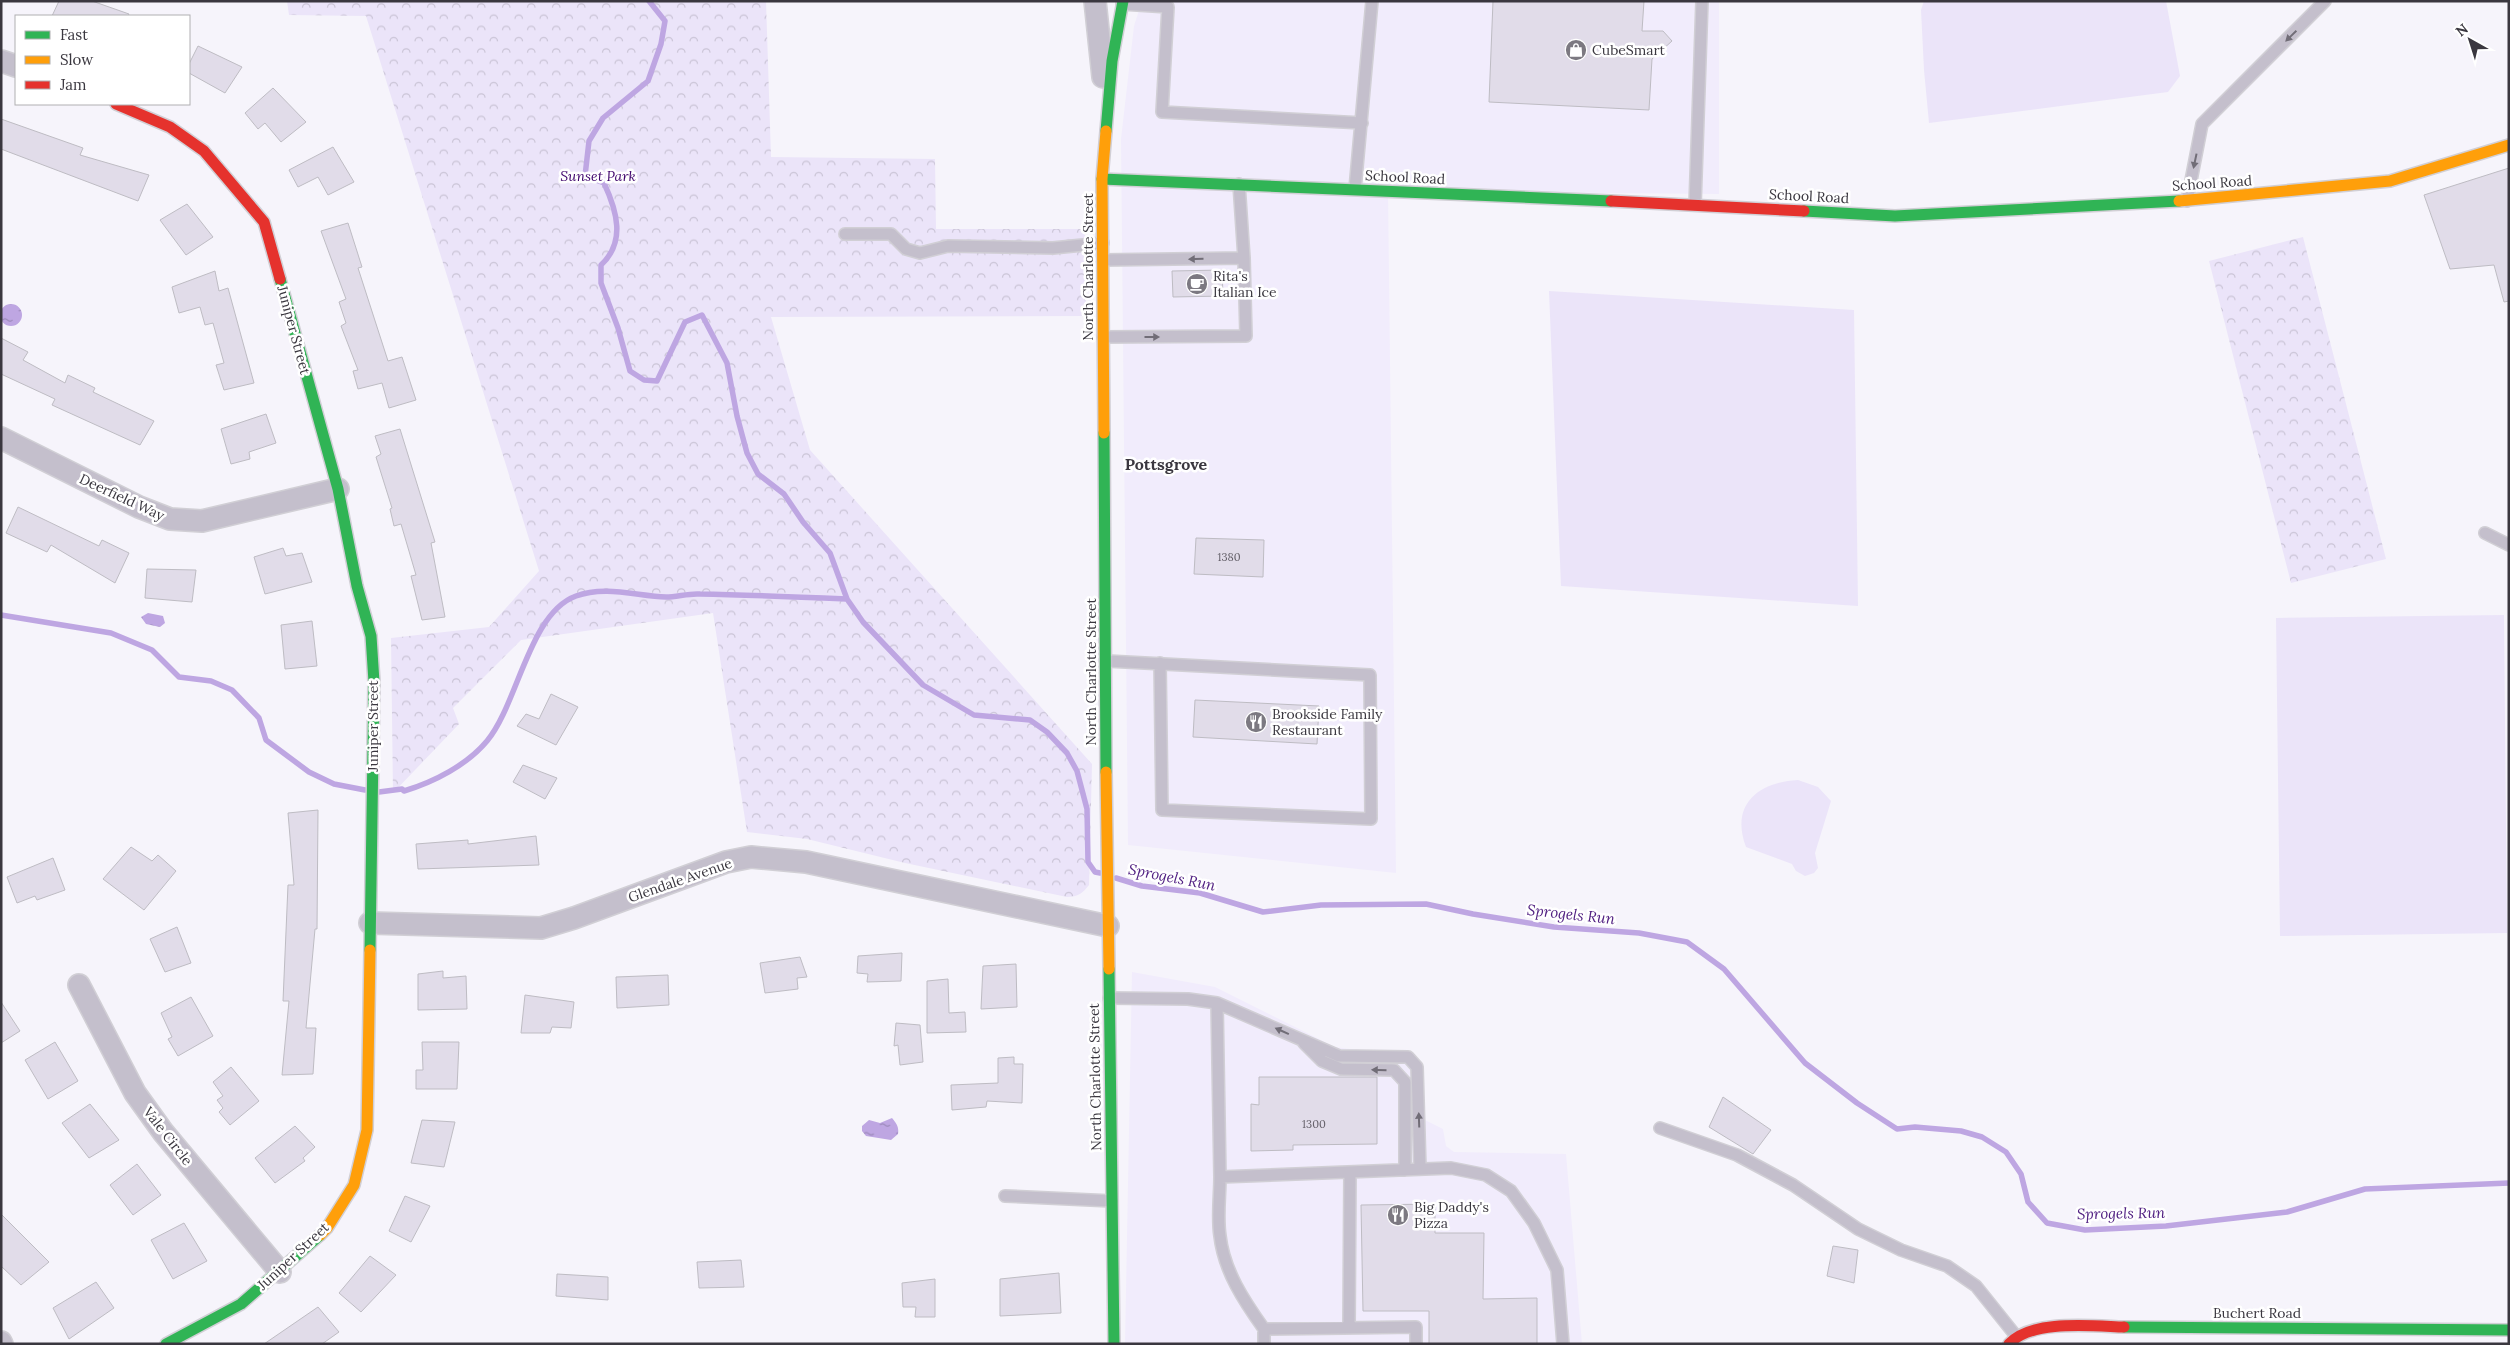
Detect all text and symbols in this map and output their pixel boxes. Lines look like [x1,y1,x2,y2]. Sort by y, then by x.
legend [15,15,190,105]
north arrow [2445,15,2495,65]
text: N [2452,19,2472,40]
text: Fast [60,25,88,44]
one-way arrow [2286,30,2298,42]
shop icon: CubeSmart [1564,38,1588,62]
place label: CubeSmart [1592,41,1666,59]
text: Slow [60,50,93,69]
text: Jam [59,75,87,94]
one-way arrow [2191,153,2199,168]
street label: School Road [1365,166,1445,188]
park label: Sunset Park [560,167,636,185]
street label: School Road [2171,171,2253,195]
street label: School Road [1769,185,1849,207]
street label: North Charlotte Street [1079,193,1097,341]
one-way arrow [1187,255,1203,263]
place label: Rita's Italian Ice [1213,267,1277,301]
cafe icon: Rita's Italian Ice [1185,272,1209,296]
street label: Juniper Street [273,283,315,377]
one-way arrow [1144,333,1160,341]
district label: Pottsgrove [1125,454,1208,474]
street label: Deerfield Way [77,469,168,525]
house number: 1380 [1217,550,1241,564]
street label: North Charlotte Street [1082,598,1100,746]
street label: Juniper Street [364,680,382,773]
place label: Brookside Family Restaurant [1272,705,1383,739]
restaurant icon: Brookside Family Restaurant [1244,710,1268,734]
street label: Glendale Avenue [626,854,735,906]
water label: Sprogels Run [1127,859,1218,895]
water label: Sprogels Run [1526,900,1617,928]
street label: North Charlotte Street [1085,1002,1105,1151]
one-way arrow [1275,1027,1289,1035]
one-way arrow [1371,1065,1387,1073]
street label: Vale Circle [139,1102,197,1169]
one-way arrow [1414,1112,1422,1128]
house number: 1300 [1302,1117,1326,1131]
place label: Big Daddy's Pizza [1414,1198,1489,1232]
restaurant icon: Big Daddy's Pizza [1386,1203,1410,1227]
water label: Sprogels Run [2077,1203,2166,1223]
street label: Juniper Street [253,1218,333,1294]
street label: Buchert Road [2213,1304,2301,1322]

